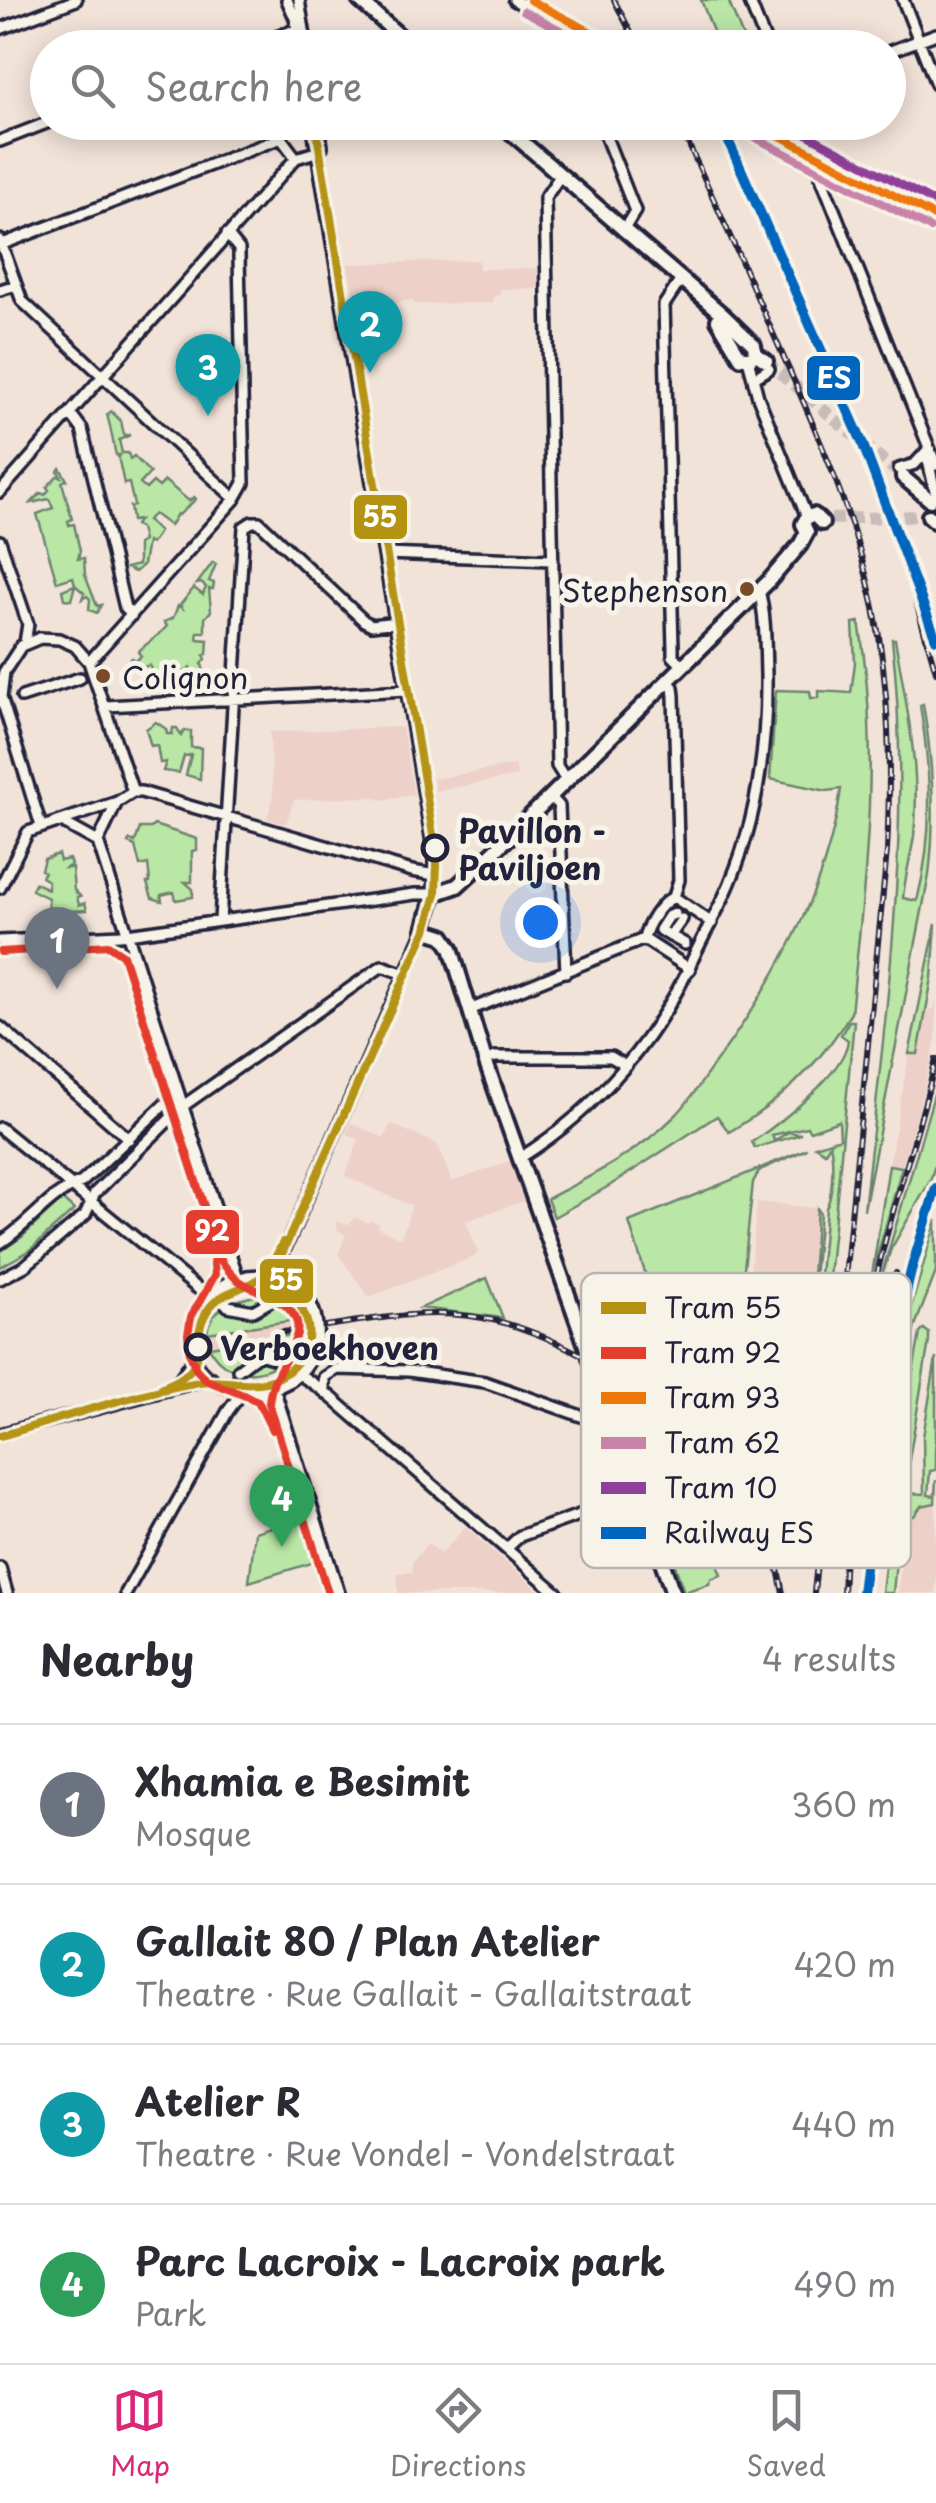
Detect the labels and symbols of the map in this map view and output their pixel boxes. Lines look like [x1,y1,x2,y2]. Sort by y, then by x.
pin: 2 [338,290,402,373]
pin: 3 [176,334,240,416]
line badge: ES [805,354,862,402]
text: ES [816,355,852,398]
line badge: 55 [352,493,409,541]
text: 55 [362,494,398,537]
place label: Stephenson [562,567,728,612]
marker: Stephenson [737,579,757,599]
place label: Colignon [122,654,248,699]
marker: Colignon [93,666,113,686]
place label: Pavillon - Paviljoen [458,806,607,891]
marker: Pavillon - Paviljoen [422,835,448,861]
your location [515,897,566,948]
pin: 1 [24,906,90,989]
line badge: 92 [184,1208,241,1256]
text: 92 [194,1208,230,1251]
line badge: 55 [258,1257,315,1305]
text: 55 [268,1257,304,1300]
legend [581,1273,911,1568]
text: Tram 55 [664,1285,782,1328]
place label: Verboekhoven [220,1323,439,1371]
text: Tram 92 [664,1330,781,1373]
marker: Verboekhoven [185,1334,211,1360]
text: Tram 93 [664,1375,780,1418]
text: Tram 62 [664,1420,781,1463]
pin: 4 [250,1464,314,1547]
text: Tram 10 [664,1465,777,1508]
text: Railway ES [664,1510,814,1553]

